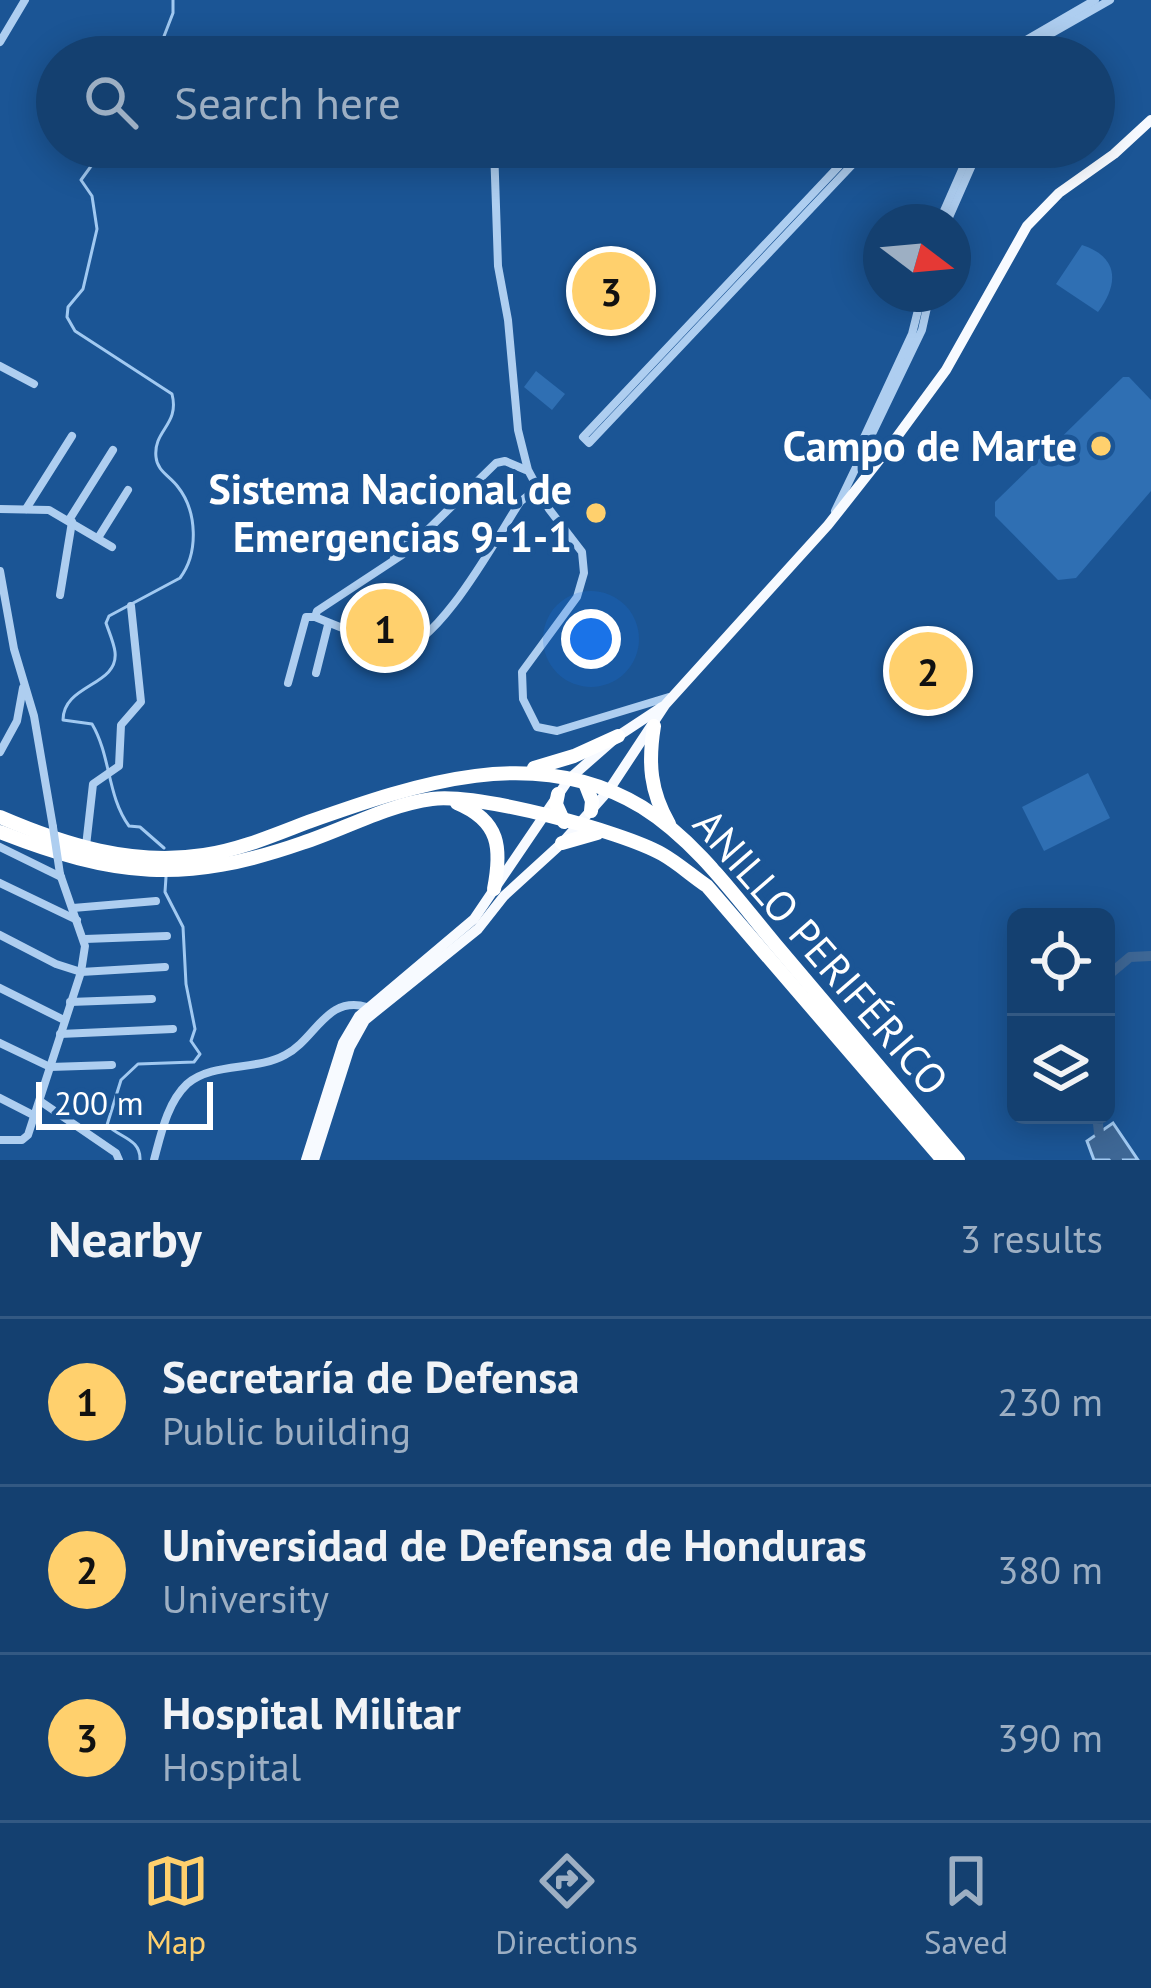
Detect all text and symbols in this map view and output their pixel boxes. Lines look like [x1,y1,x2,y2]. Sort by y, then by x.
search box [36,36,1115,168]
icon: search [78,69,144,135]
text: Search here [174,73,401,131]
north arrow [863,204,971,312]
pin: 3 [572,246,650,336]
place label: Campo de Marte [783,418,1077,473]
marker: Campo de Marte [1088,433,1114,459]
place label: Sistema Nacional de Emergencias 9-1-1 [209,461,572,564]
marker: Sistema Nacional de Emergencias 9-1-1 [583,500,609,526]
pin: 1 [346,583,424,673]
your location [561,609,621,669]
pin: 2 [889,626,967,716]
street label: ANILLO PERIFÉRICO [682,797,961,1106]
map controls [1007,908,1115,1124]
button: locate [1007,908,1115,1016]
button: layers [1007,1016,1115,1124]
scale bar [36,1076,213,1129]
text: 200 m [54,1081,144,1124]
text: Nearby [48,1205,202,1271]
text: 3 results [960,1213,1103,1264]
text: Secretaría de Defensa [162,1347,580,1405]
text: 1 [76,1376,98,1427]
text: 230 m [997,1376,1103,1427]
text: Public building [162,1405,411,1456]
text: Universidad de Defensa de Honduras [162,1515,867,1573]
text: 2 [76,1544,98,1595]
text: 380 m [997,1544,1103,1595]
text: University [162,1573,329,1624]
text: Hospital Militar [162,1683,461,1741]
text: 3 [76,1712,98,1763]
text: 390 m [997,1712,1103,1763]
text: Hospital [162,1741,301,1792]
tab: Map [143,1848,209,1963]
tab: Directions [495,1848,638,1963]
tab: Saved [924,1848,1008,1963]

